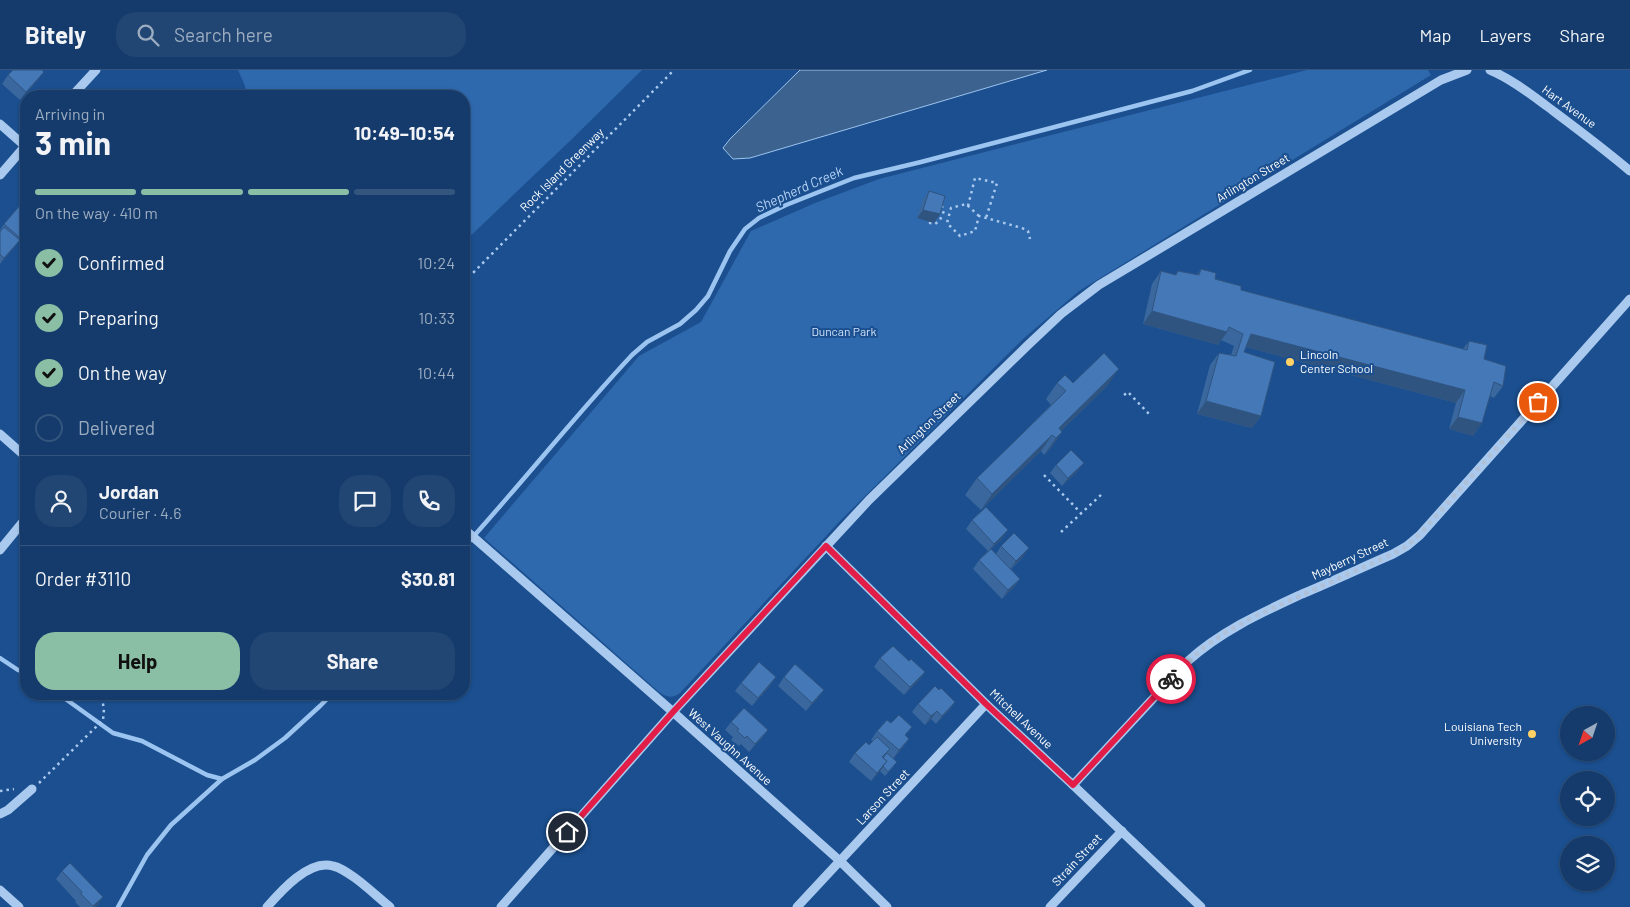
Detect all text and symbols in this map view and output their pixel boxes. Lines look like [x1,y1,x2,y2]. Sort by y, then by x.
search box [116,12,466,57]
text: Bitely [25,20,86,49]
icon: search [134,21,162,49]
text: Search here [174,23,273,46]
text: Map [1419,24,1451,46]
text: Layers [1479,24,1532,46]
text: Share [1560,24,1605,46]
street label: Hart Avenue [1540,82,1599,130]
text: Arriving in [35,104,105,123]
text: 10:49–10:54 [354,121,455,144]
text: 3 min [35,123,111,161]
street label: Rock Island Greenway [517,124,606,214]
street label: Arlington Street [1213,150,1292,204]
water label: Shepherd Creek [753,162,845,215]
text: On the way · 410 m [35,203,158,222]
icon: check [35,249,63,277]
text: Confirmed [78,251,165,274]
text: 10:24 [418,253,455,272]
icon: check [35,304,63,332]
text: Preparing [78,306,159,329]
text: 10:33 [418,308,455,327]
park label: Duncan Park [812,324,876,338]
place label: Lincoln Center School [1300,347,1373,375]
marker: Lincoln Center School [1284,356,1296,368]
icon: check [35,359,63,387]
text: On the way [78,361,167,384]
text: 10:44 [417,363,455,382]
pin [1517,381,1559,423]
icon: bag [1524,388,1552,416]
street label: Arlington Street [894,389,963,456]
text: Delivered [78,416,155,439]
button: person [35,475,87,527]
button: chat [339,475,391,527]
button: phone [403,475,455,527]
text: Jordan [99,480,159,503]
text: Courier · 4.6 [99,503,182,522]
street label: Mayberry Street [1309,534,1390,582]
text: Order #3110 [35,567,131,590]
text: $30.81 [401,567,455,590]
button: Help [35,632,240,690]
button: Share [250,632,455,690]
courier [1146,654,1196,704]
icon: bike [1157,665,1185,693]
street label: Mitchell Avenue [987,686,1056,751]
street label: West Vaughn Avenue [686,705,775,787]
north arrow [1560,706,1615,761]
map controls [1560,706,1615,891]
place label: Louisiana Tech University [1444,719,1522,747]
marker: Louisiana Tech University [1526,728,1538,740]
street label: Larson Street [853,765,912,827]
button: locate [1560,771,1615,826]
pin [546,811,588,853]
icon: home [553,818,581,846]
street label: Strain Street [1048,830,1104,888]
button: layers [1560,836,1615,891]

